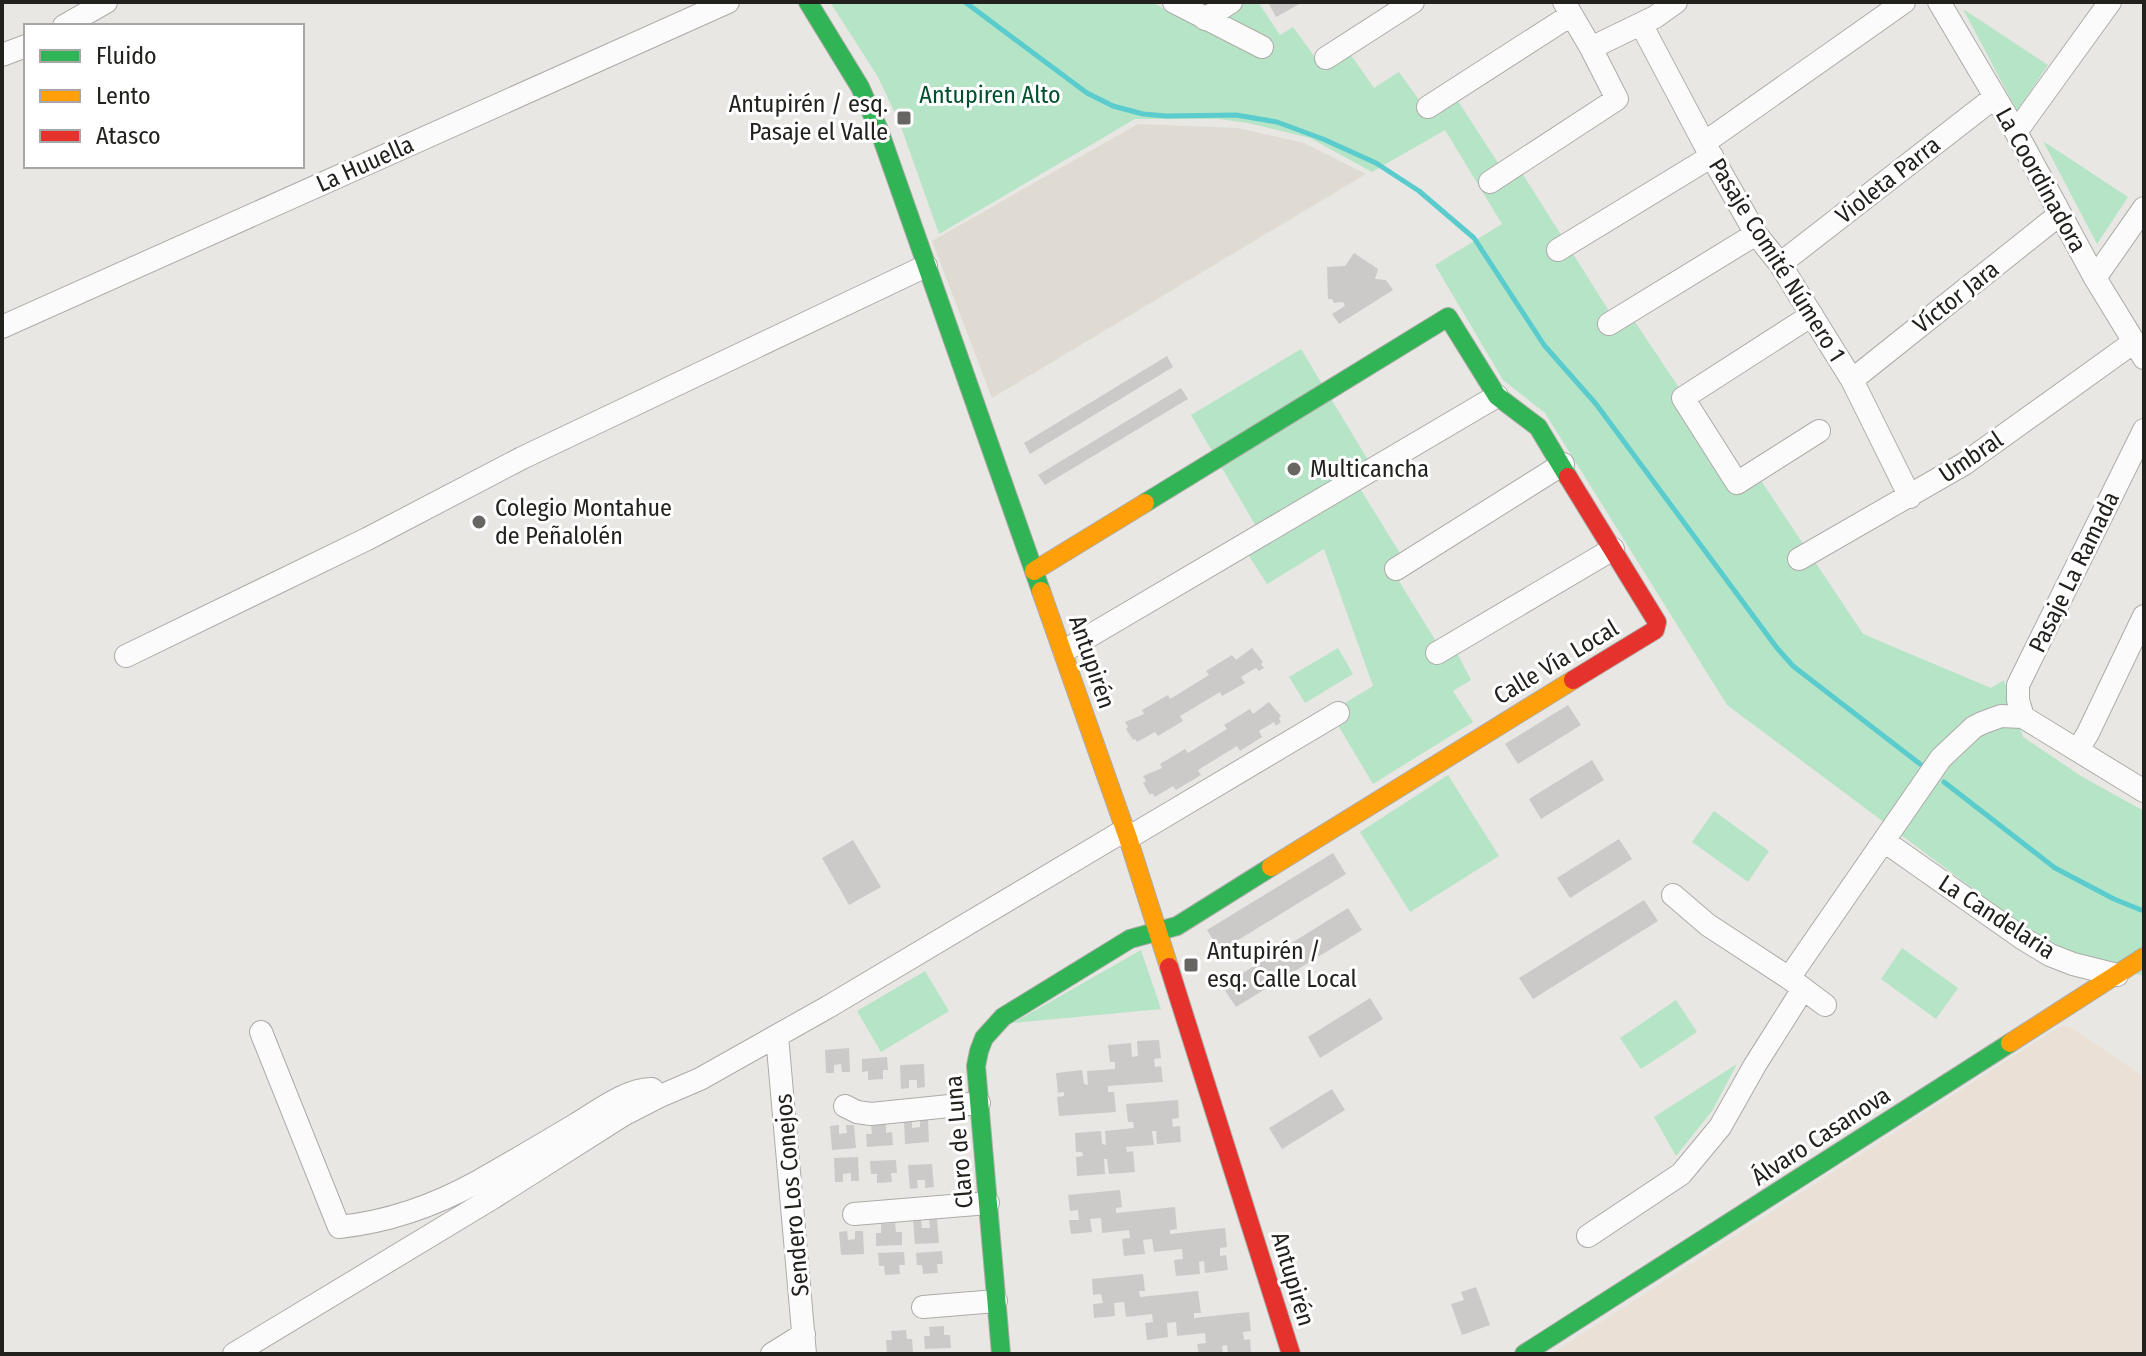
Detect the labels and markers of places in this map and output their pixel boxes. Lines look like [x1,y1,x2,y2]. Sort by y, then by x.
place label: Antupirén / esq. Pasaje el Valle [729,90,888,146]
marker: Antupirén / esq. Pasaje el Valle [895,109,913,127]
place label: Multicancha [1310,455,1429,483]
marker: Multicancha [1285,460,1303,478]
place label: Colegio Montahue de Peñalolén [495,494,672,550]
marker: Colegio Montahue de Peñalolén [470,513,488,531]
place label: Antupirén / esq. Calle Local [1207,937,1357,993]
marker: Antupirén / esq. Calle Local [1182,956,1200,974]

